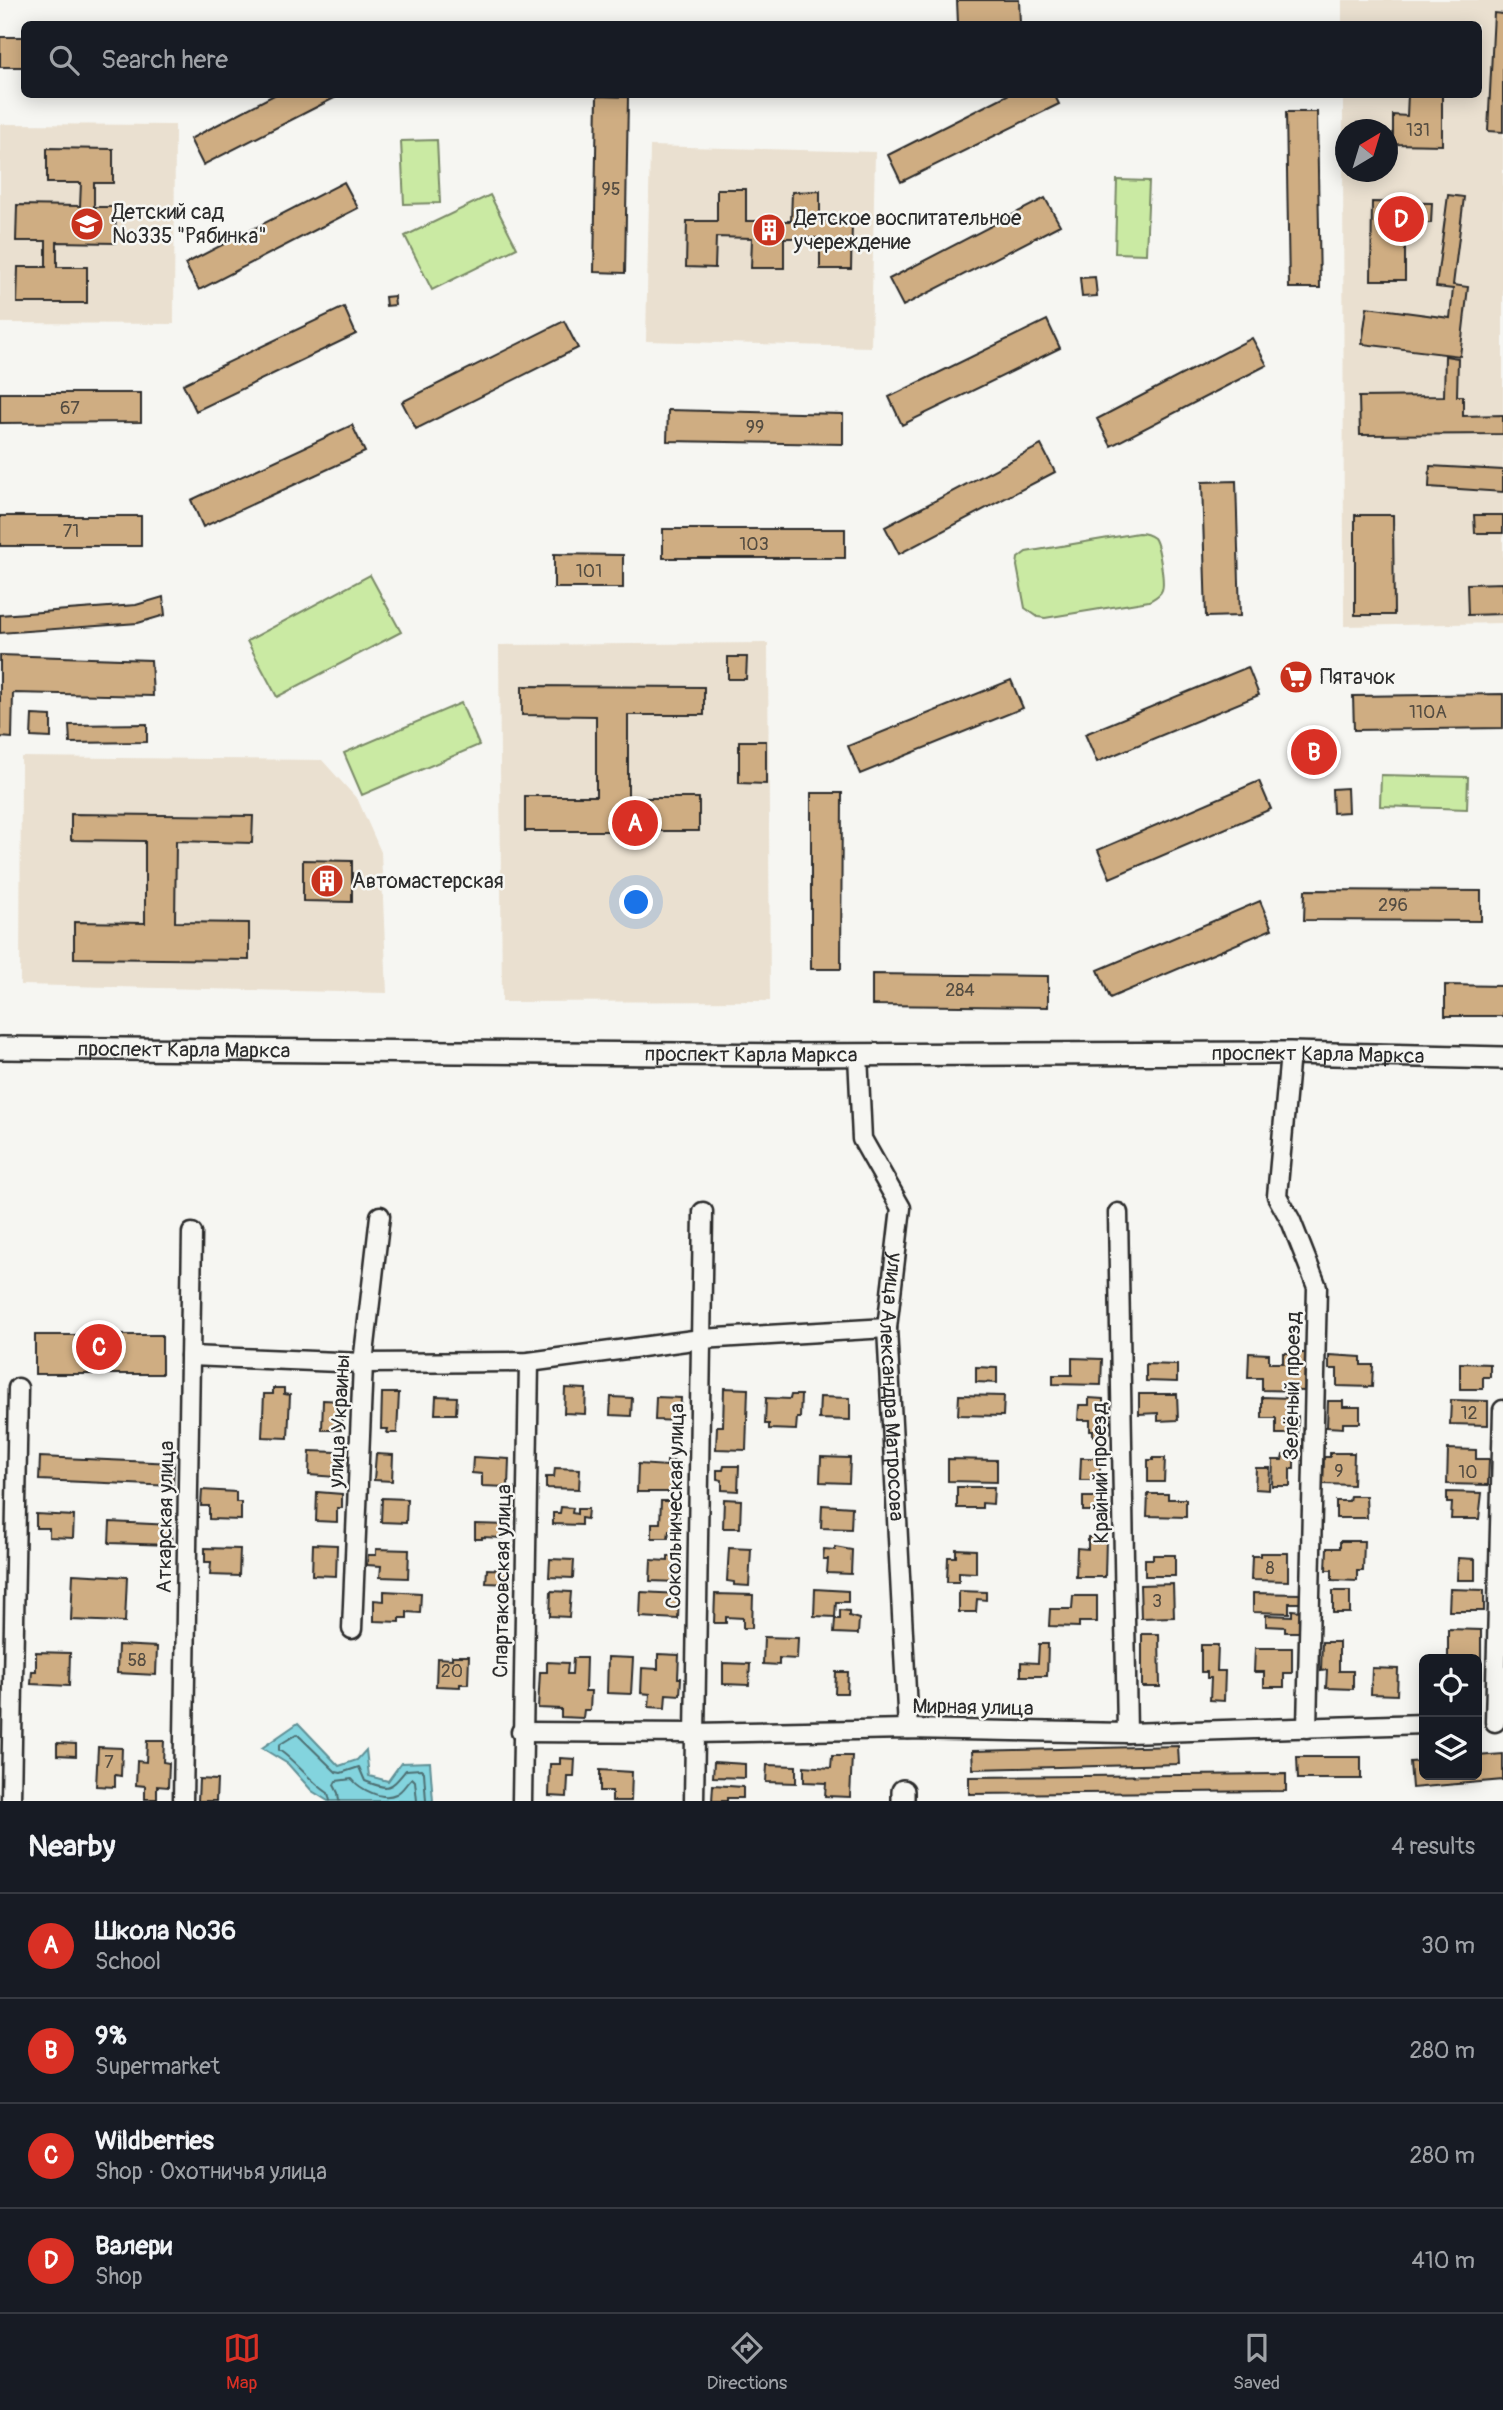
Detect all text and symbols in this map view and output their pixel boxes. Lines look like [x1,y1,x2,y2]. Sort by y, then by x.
search box [21,21,1482,98]
icon: search [45,41,83,79]
text: Search here [101,44,228,76]
north arrow [1335,119,1398,182]
house number: 131 [1406,119,1430,142]
house number: 95 [601,178,621,201]
pin: D [1378,193,1424,245]
place label: Детский сад №335 "Рябинка" [111,199,267,250]
school or university icon: Детский сад №335 "Рябинка" [68,205,106,243]
place label: Детское воспитательное учереждение [793,205,1022,256]
building icon: Детское воспитательное учереждение [750,211,788,249]
house number: 67 [60,397,80,420]
house number: 99 [746,416,764,439]
house number: 71 [63,520,79,543]
house number: 103 [739,533,769,556]
house number: 101 [576,560,602,583]
supermarket icon: Пятачок [1277,658,1315,696]
place label: Пятачок [1320,664,1396,691]
house number: 110А [1409,701,1447,724]
pin: B [1291,726,1337,778]
pin: A [612,797,658,849]
building icon: Автомастерская [308,862,346,900]
place label: Автомастерская [352,868,504,895]
your location [619,885,653,919]
house number: 296 [1378,894,1408,917]
house number: 284 [945,979,975,1002]
street label: проспект Карла Маркса [77,1036,291,1065]
street label: проспект Карла Маркса [1212,1040,1425,1070]
street label: проспект Карла Маркса [644,1041,857,1069]
street label: улица Александра Матросова [873,1250,910,1522]
street label: Зелёный проезд [1278,1311,1307,1461]
pin: C [76,1321,122,1373]
street label: улица Украины [322,1354,356,1489]
street label: Крайний проезд [1086,1402,1115,1544]
house number: 12 [1460,1402,1478,1425]
street label: Сокольническая улица [660,1403,691,1609]
street label: Аткарская улица [151,1440,180,1594]
house number: 9 [1334,1460,1344,1483]
house number: 10 [1458,1461,1478,1484]
street label: Спартаковская улица [487,1484,518,1678]
house number: 8 [1265,1557,1275,1580]
house number: 3 [1152,1590,1162,1613]
house number: 58 [128,1649,146,1672]
map controls [1419,1654,1482,1780]
button: locate [1419,1654,1482,1717]
house number: 20 [441,1660,463,1683]
street label: Мирная улица [912,1693,1034,1722]
button: layers [1419,1717,1482,1780]
house number: 7 [104,1751,114,1774]
text: Nearby [28,1828,115,1865]
text: 4 results [1391,1832,1475,1861]
text: Школа №36 [95,1915,236,1947]
text: A [44,1931,58,1960]
text: 30 m [1421,1931,1475,1960]
text: School [95,1947,161,1976]
text: 9% [95,2020,128,2052]
text: B [44,2036,58,2065]
text: 280 m [1409,2036,1475,2065]
text: Supermarket [95,2052,220,2081]
text: Wildberries [95,2125,214,2157]
text: C [44,2141,58,2170]
text: 280 m [1409,2141,1475,2170]
text: Shop · Охотничья улица [95,2157,327,2186]
text: Валери [95,2230,172,2262]
text: D [44,2246,58,2275]
text: 410 m [1412,2246,1475,2275]
text: Shop [95,2262,143,2291]
tab: Map [223,2329,261,2395]
tab: Directions [707,2329,787,2395]
tab: Saved [1233,2329,1280,2395]

